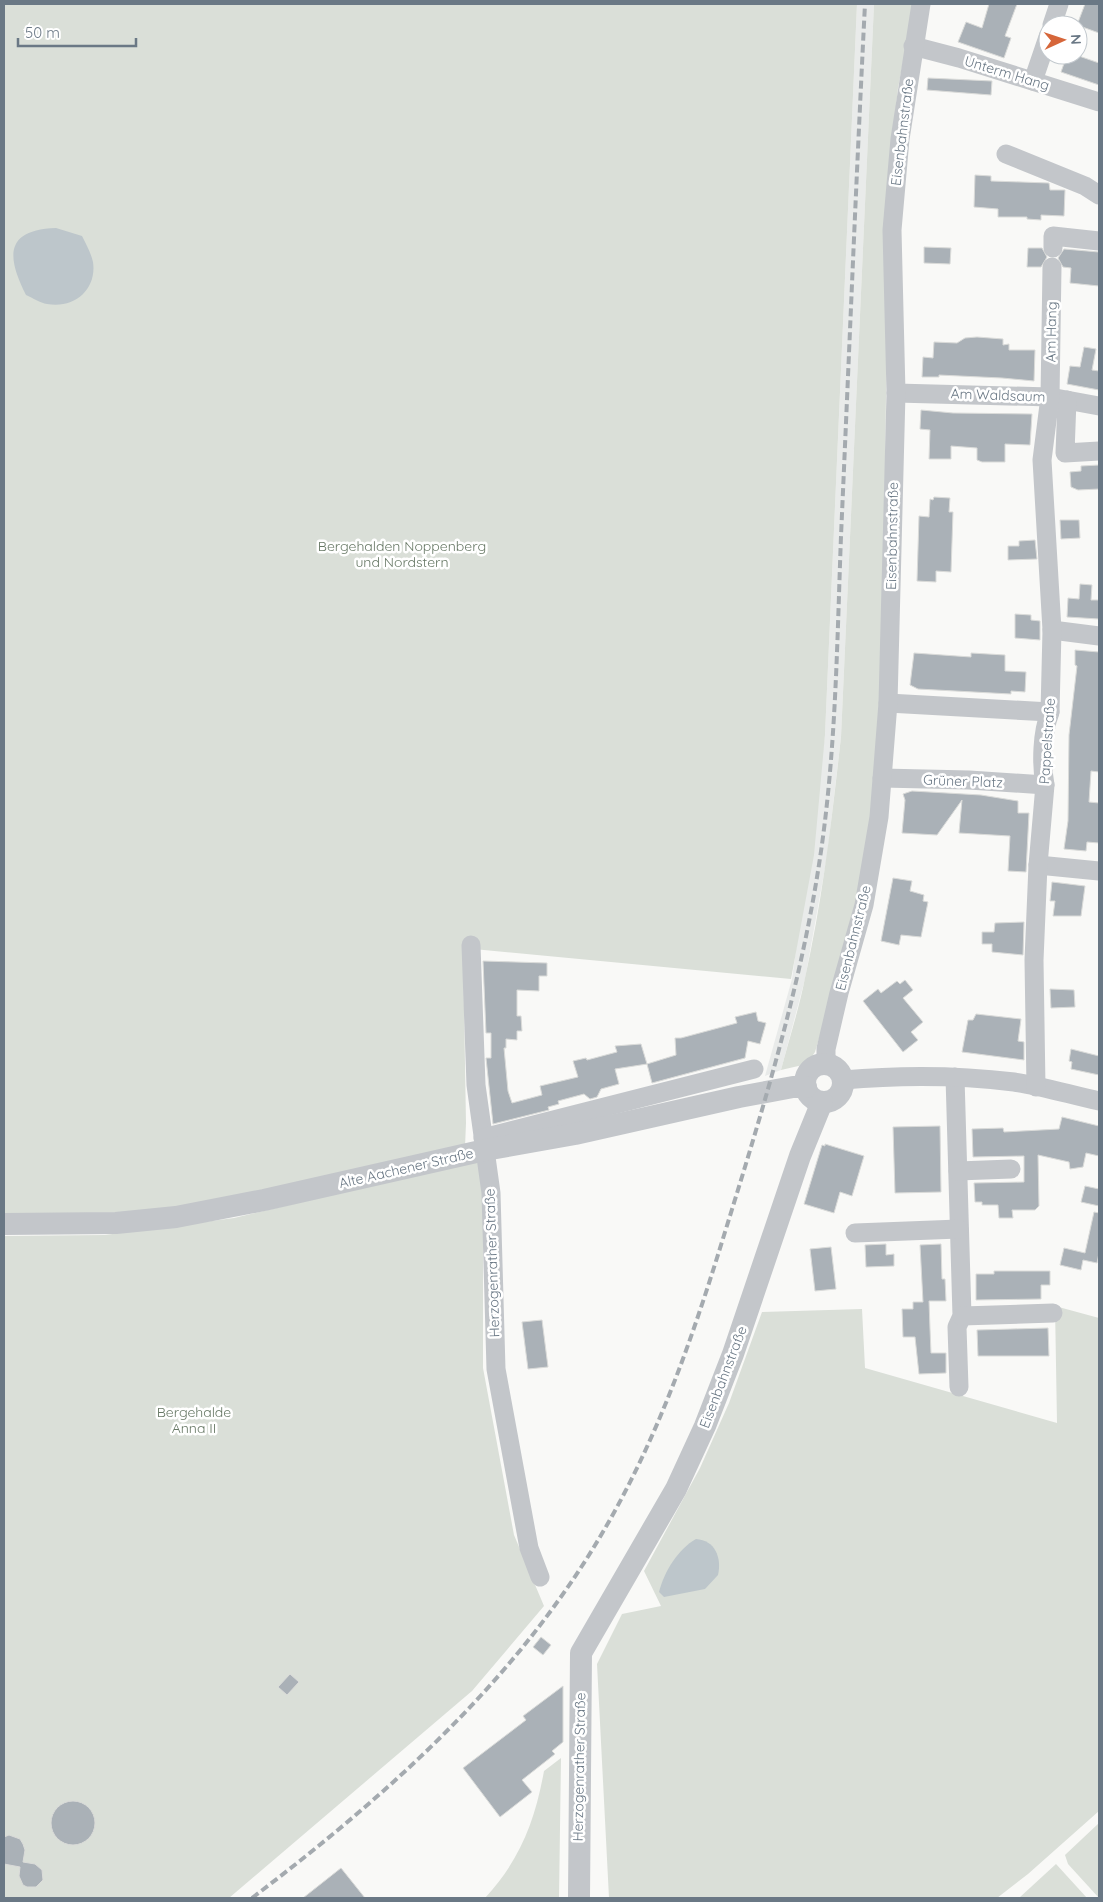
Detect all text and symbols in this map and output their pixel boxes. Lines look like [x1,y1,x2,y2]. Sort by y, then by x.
scale bar [18,15,135,47]
north arrow [1038,15,1088,65]
text: 50 m [25,23,60,42]
text: N [1067,34,1085,45]
street label: Unterm Hang [962,52,1052,94]
street label: Eisenbahnstraße [886,77,918,187]
street label: Am Hang [1041,301,1061,363]
street label: Am Waldsaum [950,384,1046,406]
street label: Eisenbahnstraße [882,482,902,590]
park label: Bergehalden Noppenberg und Nordstern [318,537,486,571]
street label: Pappelstraße [1035,697,1059,785]
street label: Grüner Platz [923,771,1003,791]
street label: Eisenbahnstraße [831,883,875,993]
street label: Alte Aachener Straße [337,1144,475,1192]
street label: Herzogenrather Straße [480,1188,504,1338]
street label: Eisenbahnstraße [695,1323,751,1431]
park label: Bergehalde Anna II [157,1403,231,1437]
street label: Herzogenrather Straße [569,1692,589,1842]

